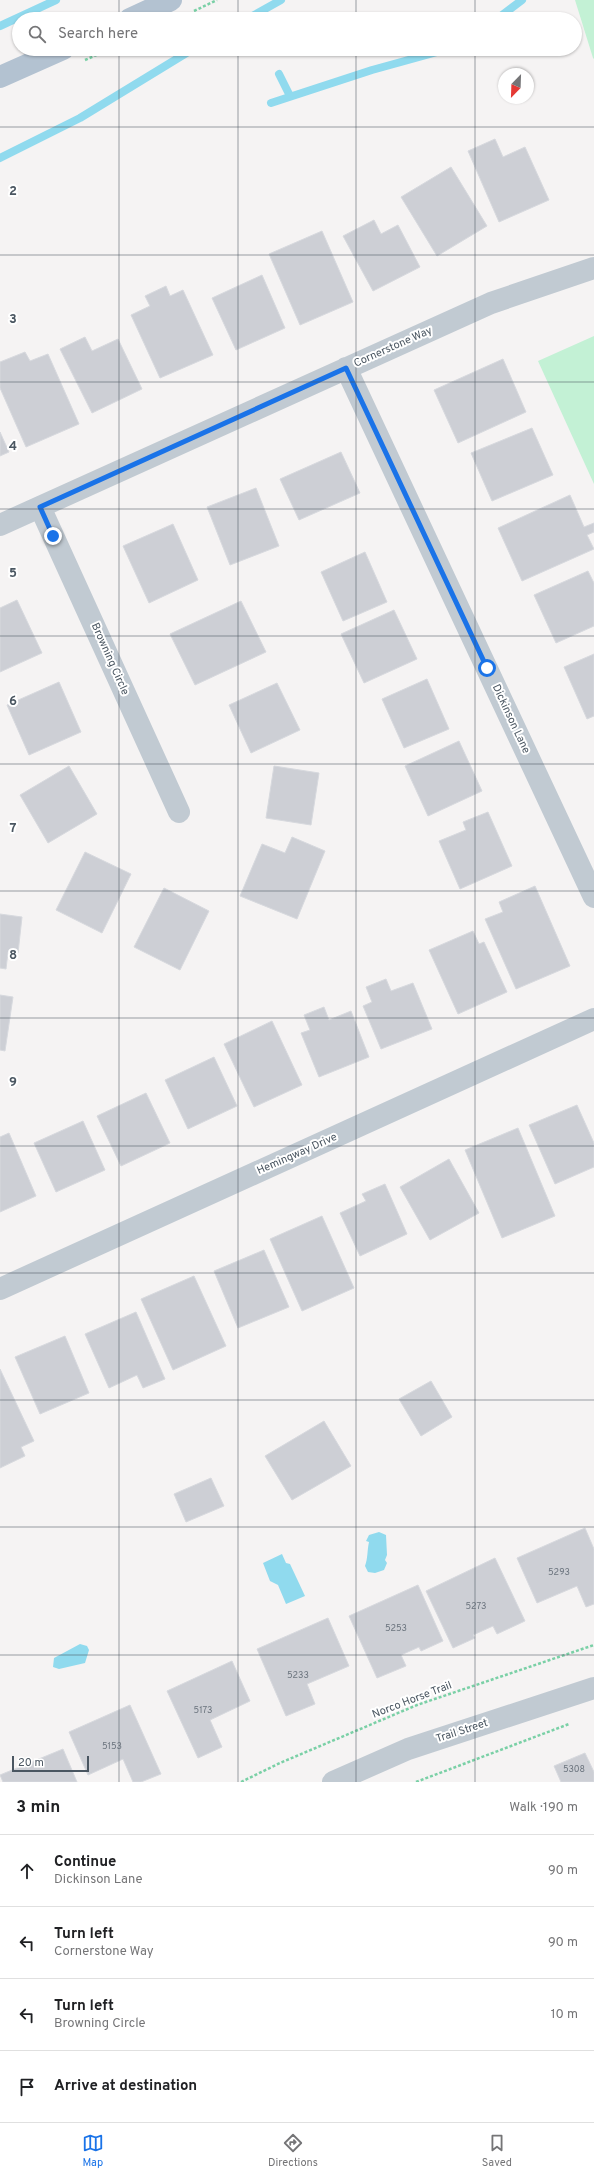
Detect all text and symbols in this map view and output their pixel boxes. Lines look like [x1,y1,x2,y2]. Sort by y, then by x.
search box [12,12,582,56]
icon: search [26,23,48,45]
text: Search here [58,25,138,44]
north arrow [498,68,534,104]
text: 2 [9,184,17,200]
text: 3 [9,312,17,328]
street label: Cornerstone Way [352,323,435,371]
text: 4 [9,439,17,455]
route end [44,527,62,545]
text: 5 [9,566,17,582]
street label: Browning Circle [88,621,132,697]
route start [478,659,496,677]
street label: Dickinson Lane [489,682,533,756]
text: 6 [9,694,17,710]
text: 7 [10,821,17,837]
text: 8 [9,948,17,964]
text: 9 [9,1075,17,1091]
street label: Hemingway Drive [255,1130,339,1178]
house number: 5293 [548,1567,570,1578]
house number: 5273 [466,1601,486,1612]
house number: 5253 [385,1623,407,1634]
house number: 5233 [287,1670,309,1681]
street label: Norco Horse Trail [370,1678,454,1722]
house number: 5173 [194,1705,212,1716]
street label: Trail Street [434,1716,490,1746]
house number: 5153 [102,1741,122,1752]
scale bar [12,1754,89,1773]
text: 20 m [18,1756,44,1770]
house number: 5308 [563,1764,585,1775]
text: 3 min [16,1797,60,1819]
text: Walk · 190 m [509,1800,578,1816]
text: Continue [54,1853,116,1872]
icon: ahead [16,1860,38,1882]
text: 90 m [548,1863,578,1879]
text: Dickinson Lane [54,1872,143,1888]
text: Turn left [54,1925,114,1944]
icon: left [16,1932,38,1954]
text: 90 m [548,1935,578,1951]
text: Cornerstone Way [54,1944,154,1960]
text: Turn left [54,1997,114,2016]
icon: left [16,2004,38,2026]
text: 10 m [551,2007,578,2023]
text: Browning Circle [54,2016,146,2032]
icon: arrive [16,2076,38,2098]
text: Arrive at destination [54,2077,197,2096]
tab: Map [82,2132,104,2170]
tab: Directions [268,2132,318,2170]
tab: Saved [482,2132,512,2170]

